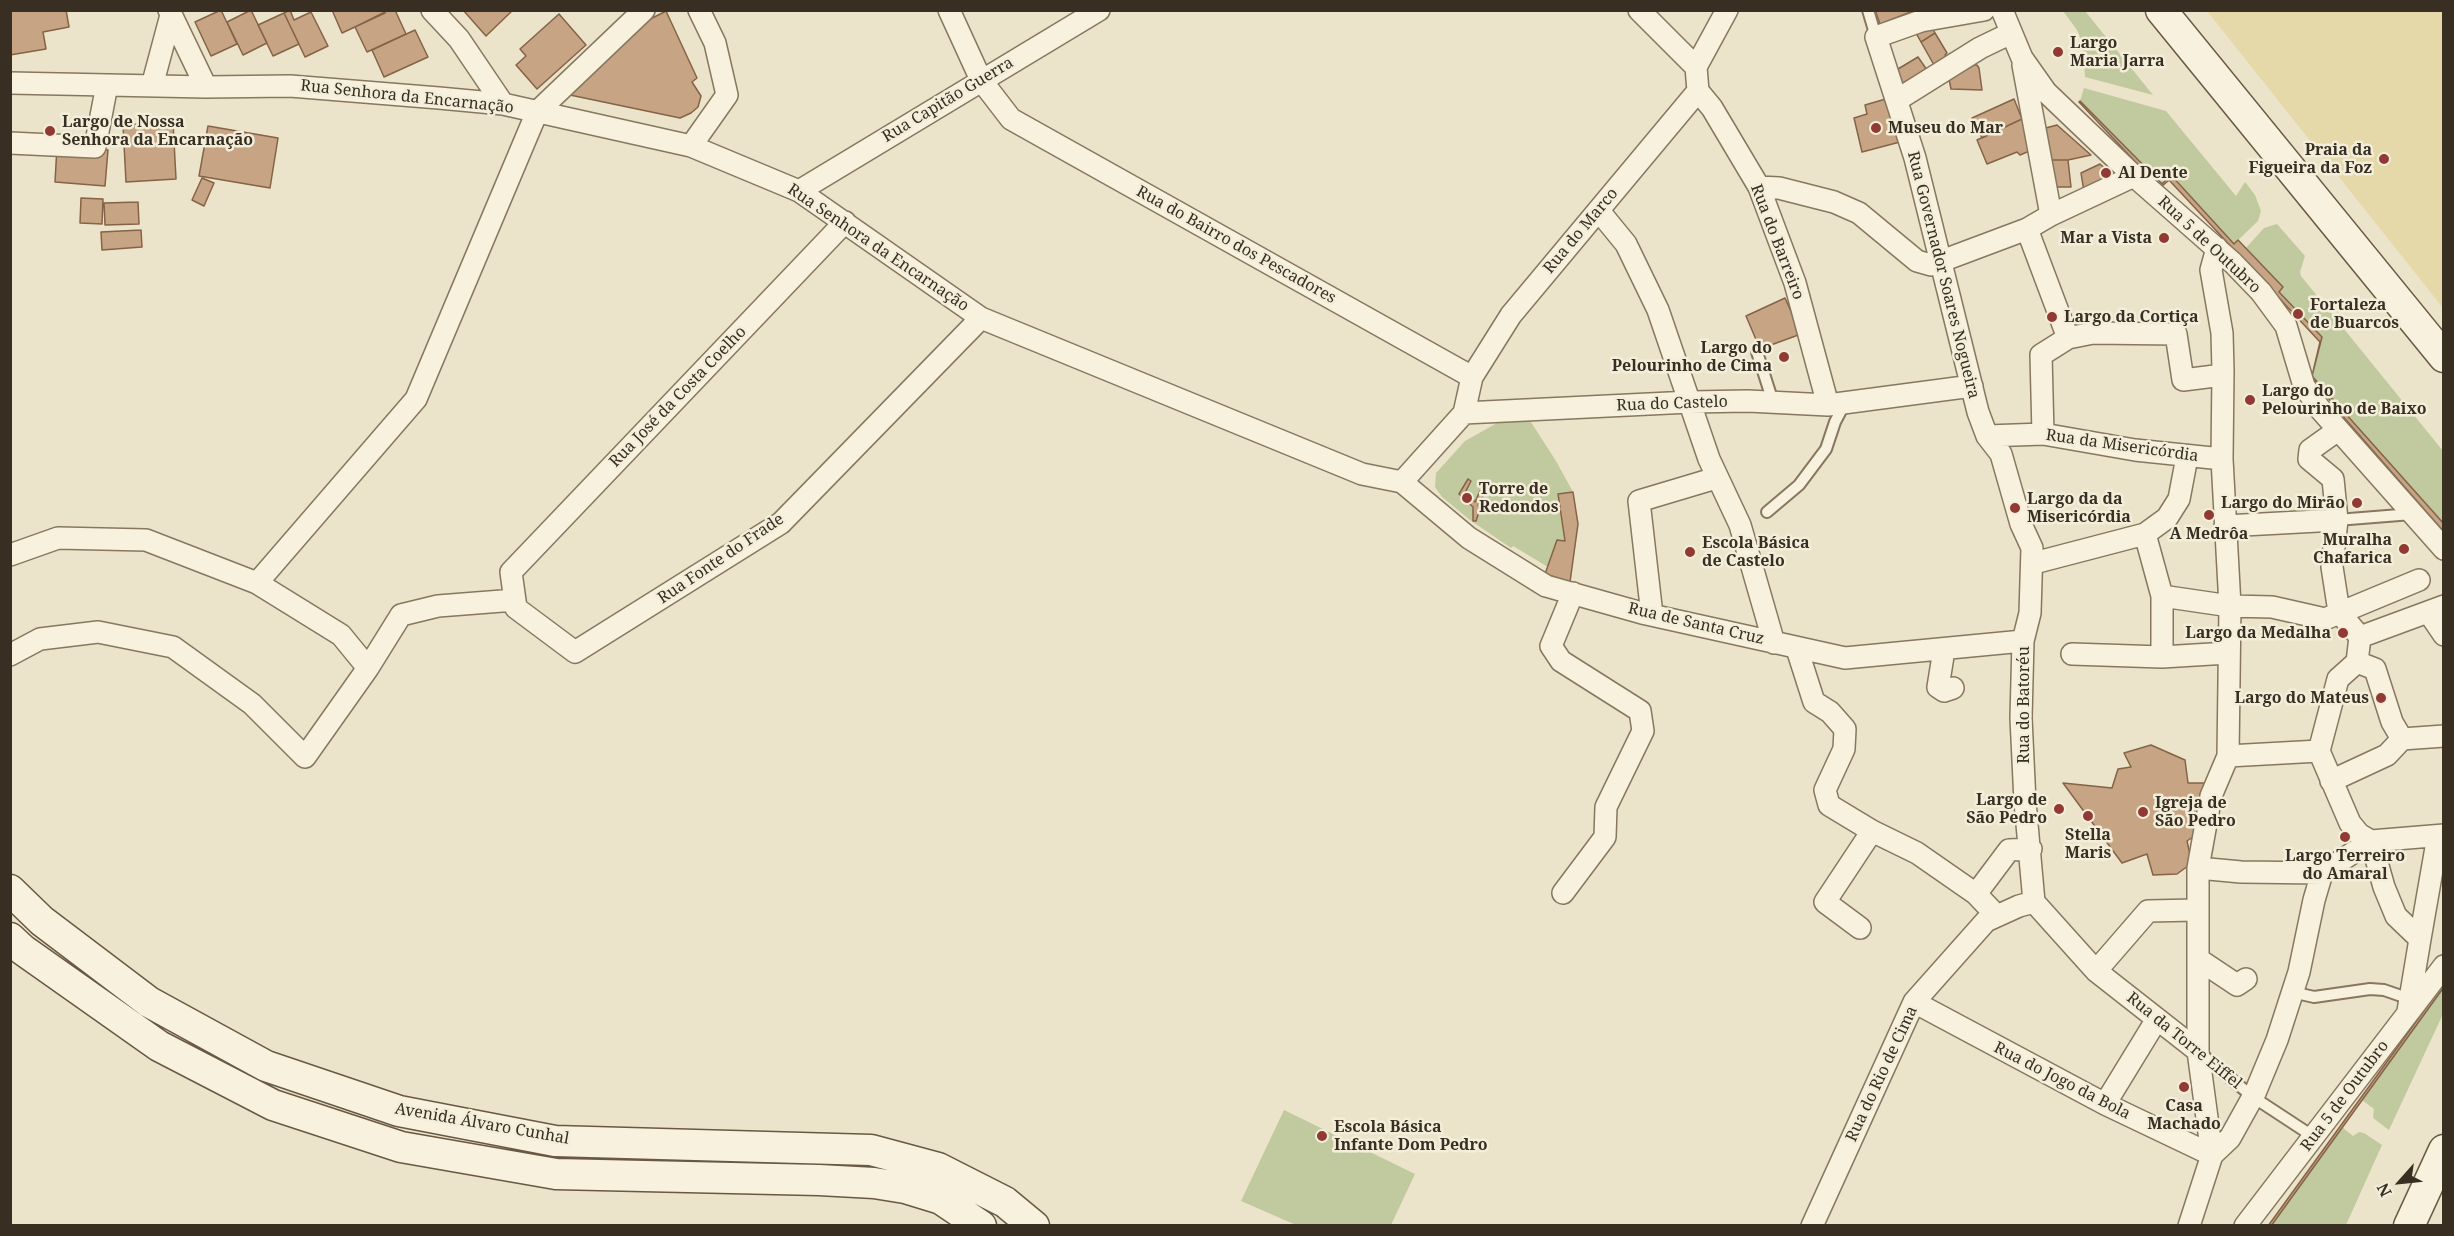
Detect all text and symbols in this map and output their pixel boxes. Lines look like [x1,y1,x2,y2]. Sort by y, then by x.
place label: Largo Maria Jarra [2070,33,2165,71]
marker: Largo Maria Jarra [2051,45,2065,59]
street label: Rua Capitão Guerra [879,53,1017,147]
street label: Rua Senhora da Encarnação [299,76,515,118]
place label: Largo de Nossa Senhora da Encarnação [62,112,253,150]
place label: Museu do Mar [1888,118,2003,138]
marker: Museu do Mar [1869,121,1883,135]
marker: Largo de Nossa Senhora da Encarnação [43,124,57,138]
place label: Praia da Figueira da Foz [2248,140,2372,178]
street label: Rua Governador Soares Nogueira [1903,149,1983,401]
marker: Praia da Figueira da Foz [2377,152,2391,166]
place label: Al Dente [2118,163,2188,183]
marker: Al Dente [2099,166,2113,180]
street label: Rua Senhora da Encarnação [784,180,972,316]
street label: Rua do Bairro dos Pescadores [1133,182,1339,308]
street label: Rua do Barreiro [1746,182,1808,302]
street label: Rua do Marco [1540,184,1622,278]
street label: Rua 5 de Outubro [2153,192,2265,298]
place label: Mar a Vista [2060,228,2152,248]
marker: Mar a Vista [2157,231,2171,245]
place label: Fortaleza de Buarcos [2310,295,2399,333]
place label: Largo da Cortiça [2064,307,2199,327]
marker: Fortaleza de Buarcos [2291,307,2305,321]
marker: Largo da Cortiça [2045,310,2059,324]
street label: Rua José da Costa Coelho [606,322,750,472]
place label: Largo do Pelourinho de Cima [1612,338,1772,376]
marker: Largo do Pelourinho de Cima [1777,350,1791,364]
place label: Largo do Pelourinho de Baixo [2262,381,2427,419]
street label: Rua do Castelo [1616,392,1728,416]
marker: Largo do Pelourinho de Baixo [2243,393,2257,407]
street label: Rua da Misericórdia [2044,426,2200,466]
place label: Torre de Redondos [1479,479,1558,517]
place label: Largo da da Misericórdia [2027,489,2131,527]
marker: Torre de Redondos [1460,491,1474,505]
place label: Largo do Mirão [2221,493,2345,513]
marker: Largo do Mirão [2350,496,2364,510]
marker: Largo da da Misericórdia [2008,501,2022,515]
marker: A Medrôa [2202,508,2216,522]
street label: Rua Fonte do Frade [654,510,788,608]
place label: A Medrôa [2170,524,2248,544]
place label: Muralha Chafarica [2313,530,2392,568]
place label: Escola Básica de Castelo [1702,533,1810,571]
marker: Muralha Chafarica [2397,542,2411,556]
marker: Escola Básica de Castelo [1683,545,1697,559]
street label: Rua de Santa Cruz [1626,599,1766,649]
place label: Largo da Medalha [2185,623,2331,643]
marker: Largo da Medalha [2336,626,2350,640]
street label: Rua do Batoréu [2014,646,2034,764]
place label: Largo do Mateus [2234,688,2369,708]
marker: Largo do Mateus [2374,691,2388,705]
place label: Largo de São Pedro [1966,790,2047,828]
place label: Igreja de São Pedro [2155,793,2236,831]
marker: Largo de São Pedro [2052,802,2066,816]
marker: Igreja de São Pedro [2136,805,2150,819]
marker: Stella Maris [2081,809,2095,823]
place label: Stella Maris [2065,825,2111,863]
marker: Largo Terreiro do Amaral [2338,830,2352,844]
place label: Largo Terreiro do Amaral [2285,846,2405,884]
street label: Rua da Torre Eiffel [2122,989,2246,1093]
street label: Rua do Rio de Cima [1842,1003,1922,1145]
street label: Rua 5 de Outubro [2297,1037,2393,1155]
street label: Rua do Jogo da Bola [1991,1038,2133,1124]
marker: Casa Machado [2177,1080,2191,1094]
place label: Casa Machado [2147,1096,2221,1134]
street label: Avenida Álvaro Cunhal [393,1099,571,1149]
place label: Escola Básica Infante Dom Pedro [1334,1117,1488,1155]
marker: Escola Básica Infante Dom Pedro [1315,1129,1329,1143]
north arrow [2370,1152,2430,1212]
text: N [2371,1180,2397,1201]

